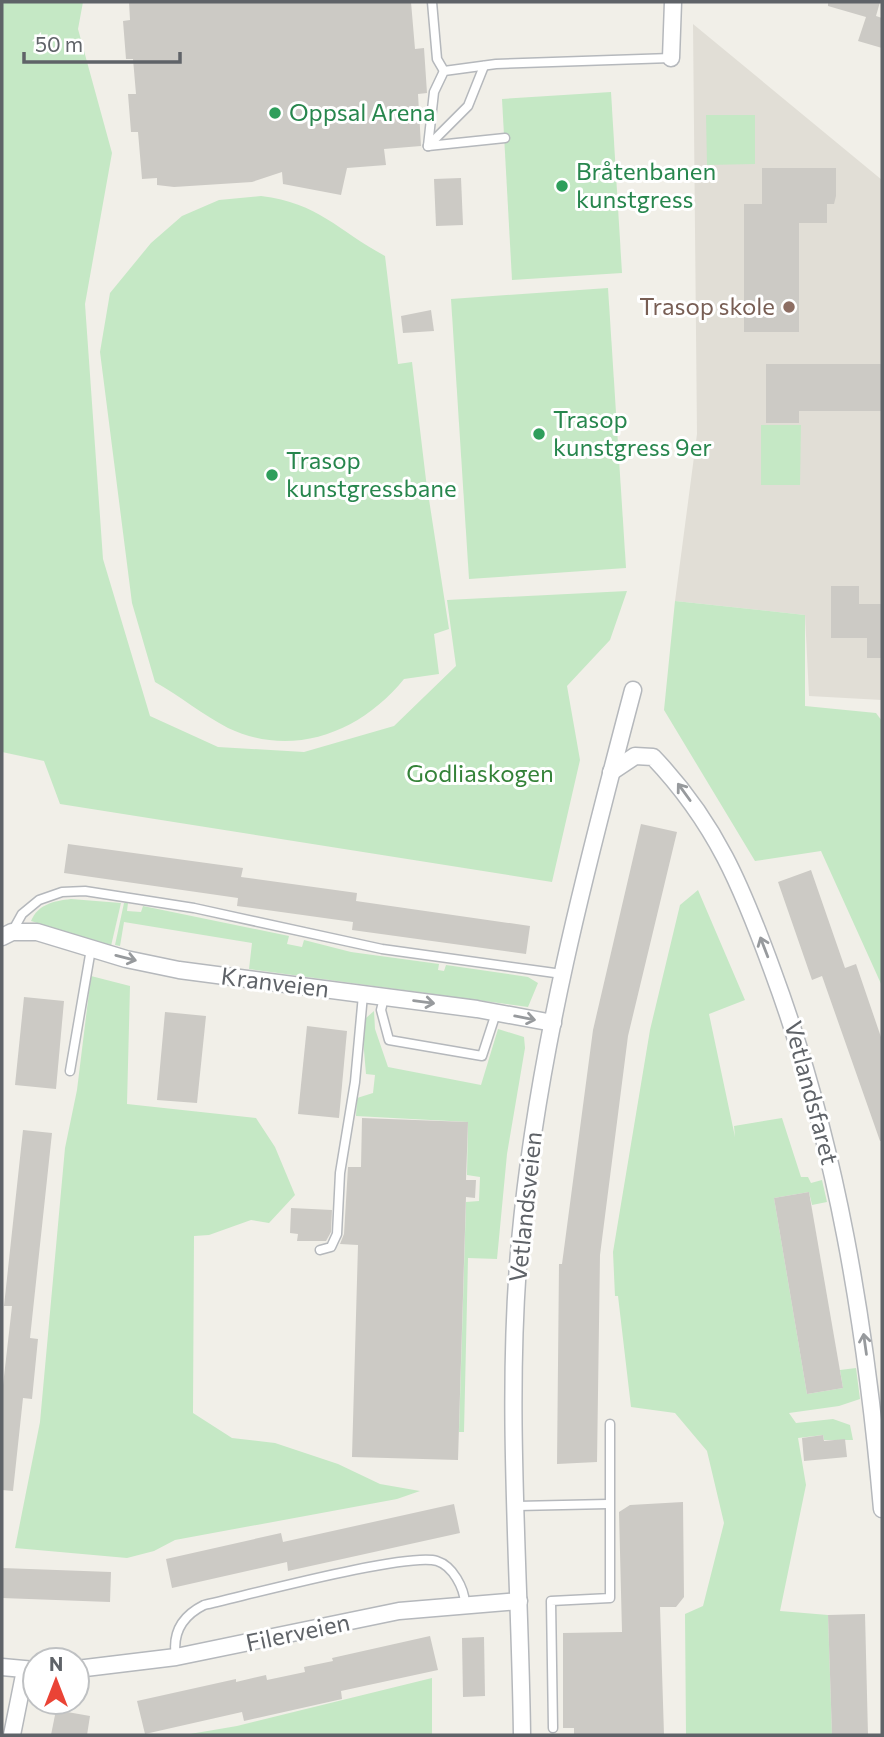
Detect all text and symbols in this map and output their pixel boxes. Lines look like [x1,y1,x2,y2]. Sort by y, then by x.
scale bar [24,21,180,65]
text: 50 m [35,31,83,56]
place label: Oppsal Arena [289,97,436,126]
marker: Oppsal Arena [267,105,283,121]
place label: Bråtenbanen kunstgress [576,156,716,213]
marker: Bråtenbanen kunstgress [554,178,570,194]
place label: Trasop skole [639,291,775,320]
marker: Trasop skole [781,299,797,315]
place label: Trasop kunstgress 9er [553,404,712,461]
marker: Trasop kunstgress 9er [531,426,547,442]
place label: Trasop kunstgressbane [286,445,457,502]
marker: Trasop kunstgressbane [264,467,280,483]
park label: Godliaskogen [406,758,554,787]
one-way arrow [677,783,692,802]
one-way arrow [757,937,769,959]
one-way arrow [114,952,137,965]
street label: Kranveien [220,961,331,1003]
one-way arrow [412,996,434,1009]
one-way arrow [513,1012,536,1025]
street label: Vetlandsfaret [779,1018,846,1168]
street label: Vetlandsveien [502,1130,547,1284]
one-way arrow [859,1333,872,1356]
street label: Filerveien [243,1606,352,1657]
north arrow [21,1646,91,1716]
text: N [49,1652,63,1675]

